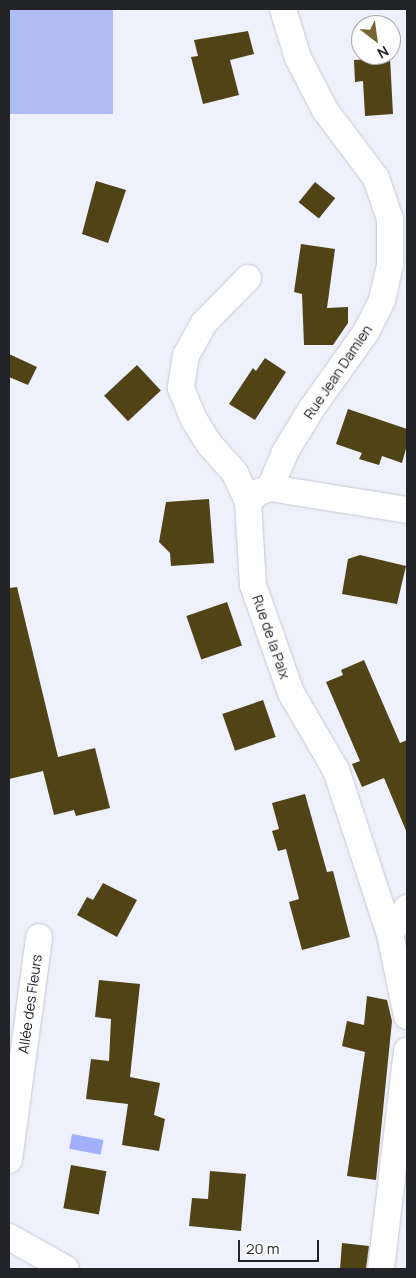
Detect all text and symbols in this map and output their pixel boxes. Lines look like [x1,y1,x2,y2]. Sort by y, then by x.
north arrow [351,15,401,65]
text: N [374,42,392,63]
street label: Rue Jean Damien [300,322,376,422]
street label: Rue de la Paix [249,593,293,681]
street label: Allée des Fleurs [15,953,45,1055]
scale bar [241,1230,322,1262]
text: 20 m [246,1238,279,1259]

